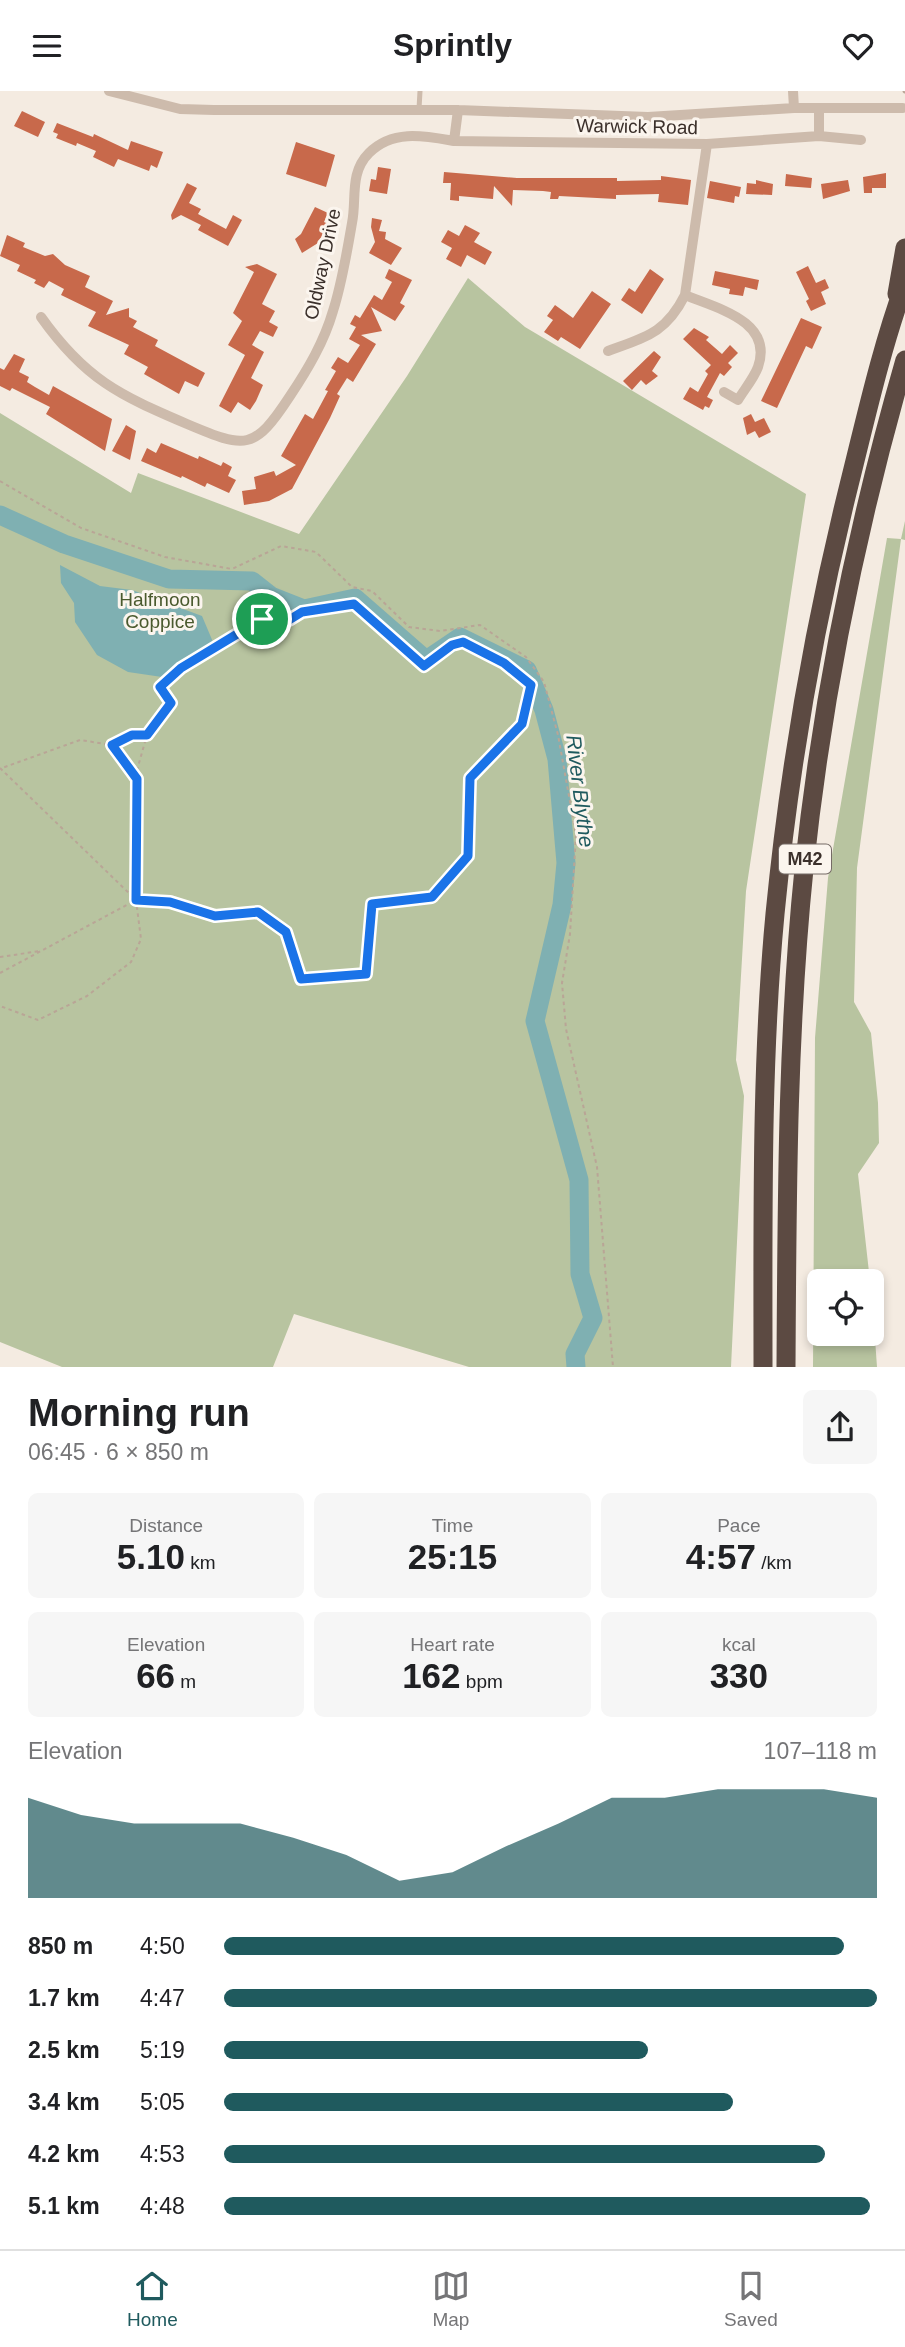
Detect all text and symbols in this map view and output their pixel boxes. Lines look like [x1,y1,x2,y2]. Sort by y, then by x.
icon: menu [28,27,66,65]
text: Sprintly [393,27,512,63]
icon: heart [839,27,877,65]
street label: Warwick Road [576,115,698,138]
street label: Oldway Drive [300,207,345,322]
park label: Halfmoon Coppice [119,589,201,632]
pin [232,589,292,649]
icon: arrive [243,600,281,638]
water label: River Blythe [562,733,599,849]
road number: M42 [779,845,831,873]
map controls [807,1269,884,1346]
button: locate [807,1269,884,1346]
button: share [803,1390,877,1464]
text: Morning run [28,1392,250,1434]
text: 06:45 · 6 × 850 m [28,1439,209,1465]
text: Distance [129,1515,203,1536]
text: Time [432,1515,473,1536]
text: Pace [717,1515,760,1536]
text: 5.10 [117,1537,185,1576]
text: 25:15 [408,1537,497,1576]
text: 4:57 [686,1537,756,1576]
text: km [185,1552,216,1573]
text: /km [756,1552,792,1573]
text: Elevation [127,1634,205,1655]
text: Heart rate [410,1634,495,1655]
text: kcal [722,1634,756,1655]
text: 66 [136,1656,175,1695]
text: 162 [402,1656,461,1695]
text: 330 [710,1656,768,1695]
text: m [175,1671,196,1692]
text: bpm [461,1671,503,1692]
text: Elevation [28,1738,123,1764]
text: 107–118 m [764,1738,877,1764]
text: 850 m [28,1933,93,1959]
text: 4:50 [140,1933,185,1959]
text: 1.7 km [28,1985,100,2011]
text: 4:47 [140,1985,185,2011]
text: 2.5 km [28,2037,100,2063]
text: 5:19 [140,2037,185,2063]
text: 3.4 km [28,2089,100,2115]
text: 5:05 [140,2089,185,2115]
text: 4.2 km [28,2141,100,2167]
text: 4:53 [140,2141,185,2167]
text: 5.1 km [28,2193,100,2219]
text: 4:48 [140,2193,185,2219]
tab: Home [127,2267,178,2331]
tab: Map [432,2267,470,2331]
tab: Saved [724,2267,778,2331]

